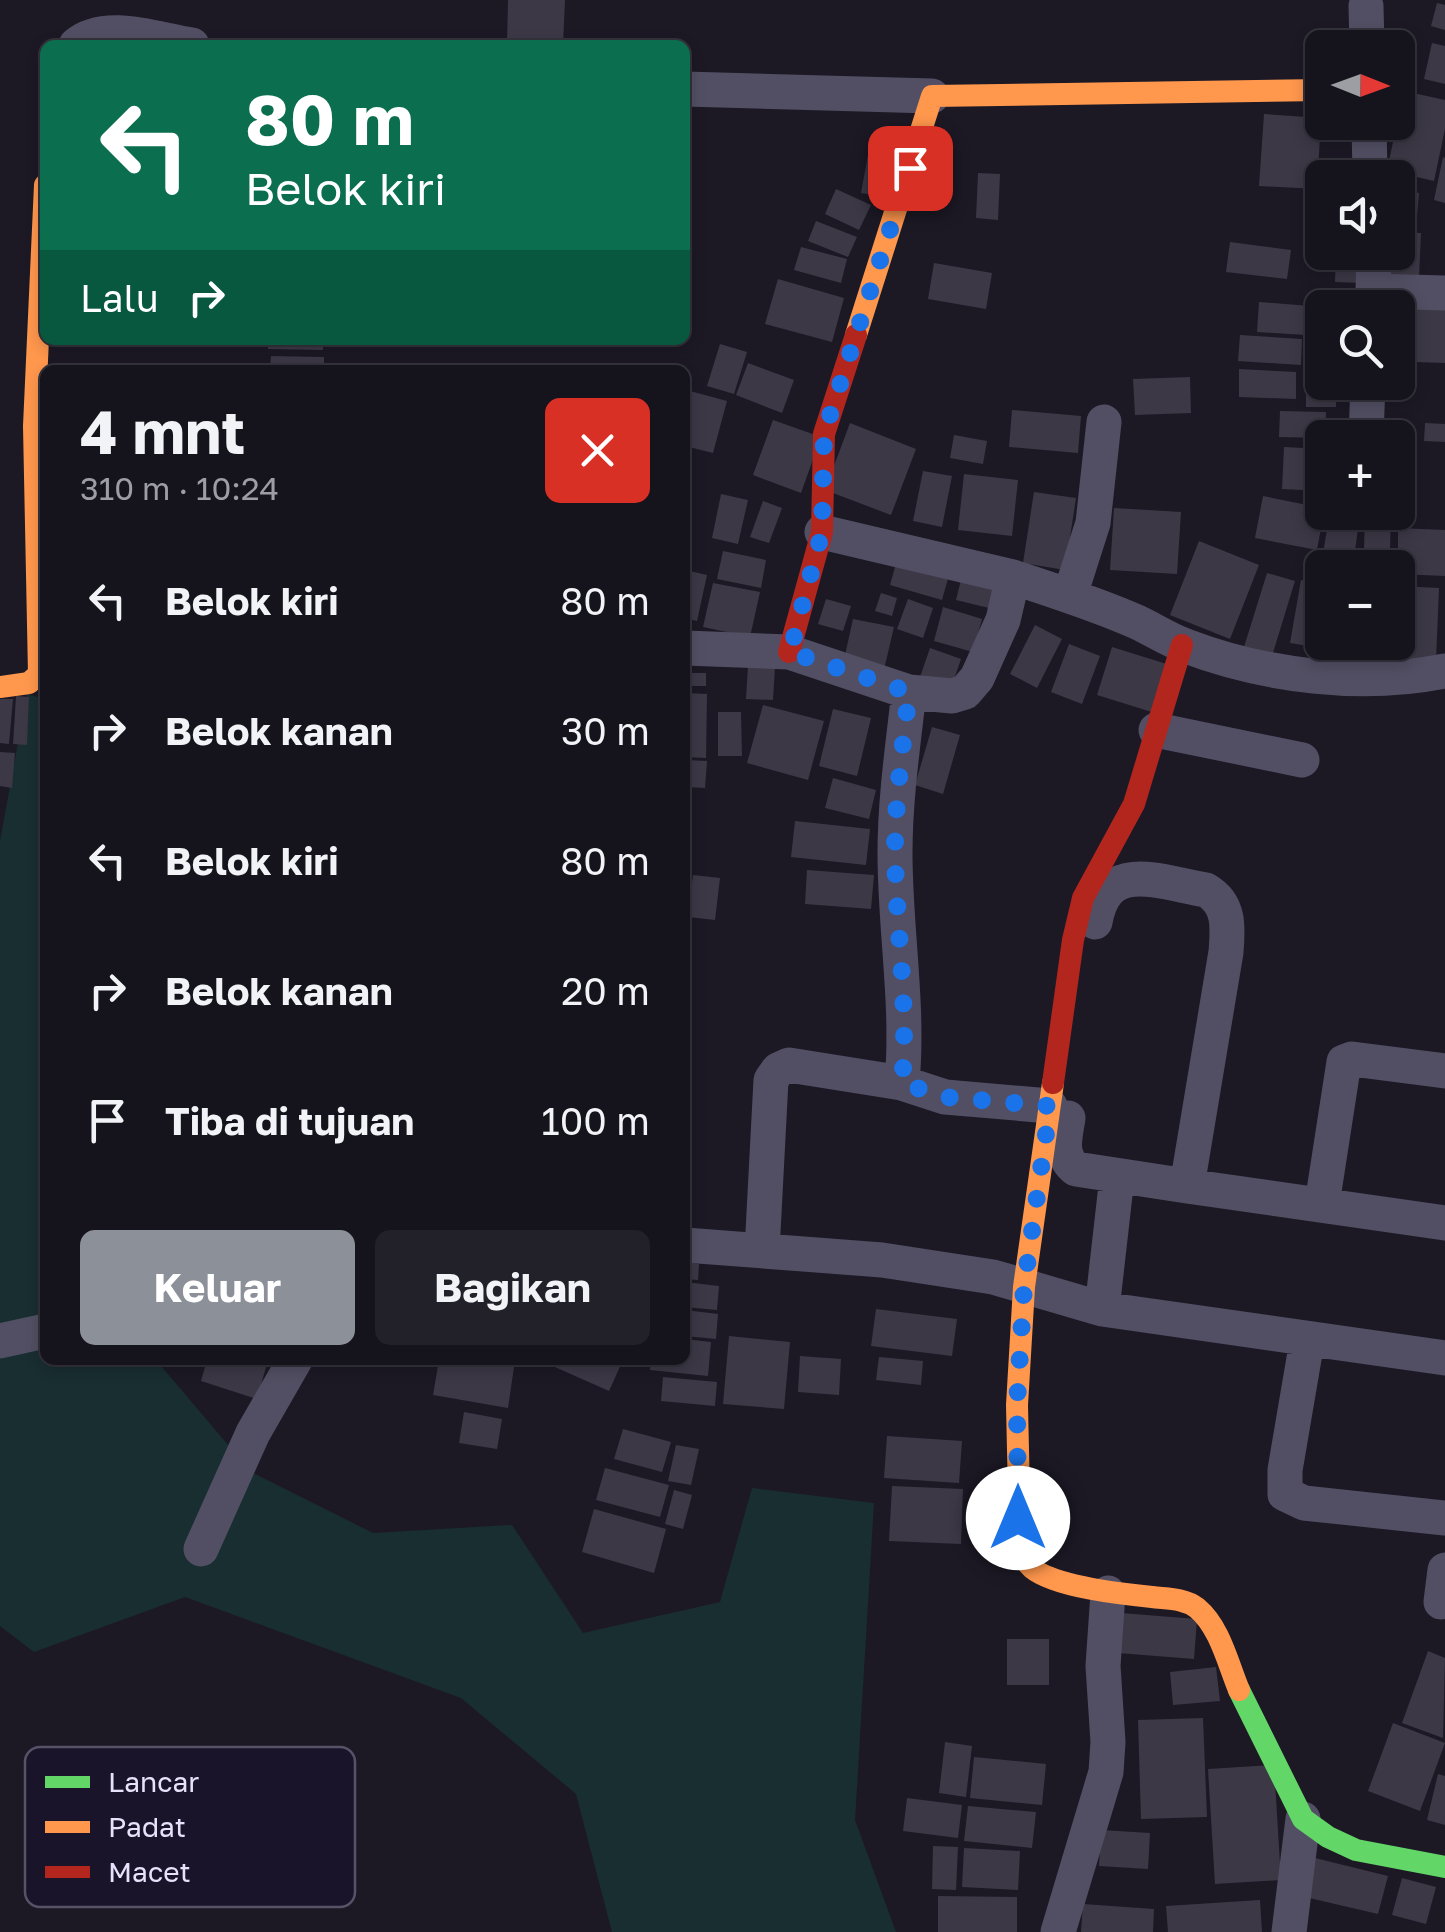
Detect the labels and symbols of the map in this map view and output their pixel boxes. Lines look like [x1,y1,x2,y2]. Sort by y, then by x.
north arrow [1305,30,1415,140]
pin [868,126,953,211]
position arrow [966,1466,1070,1570]
legend [25,1747,355,1907]
text: Lancar [108,1765,199,1798]
text: Padat [108,1810,186,1843]
text: Macet [108,1855,191,1888]

